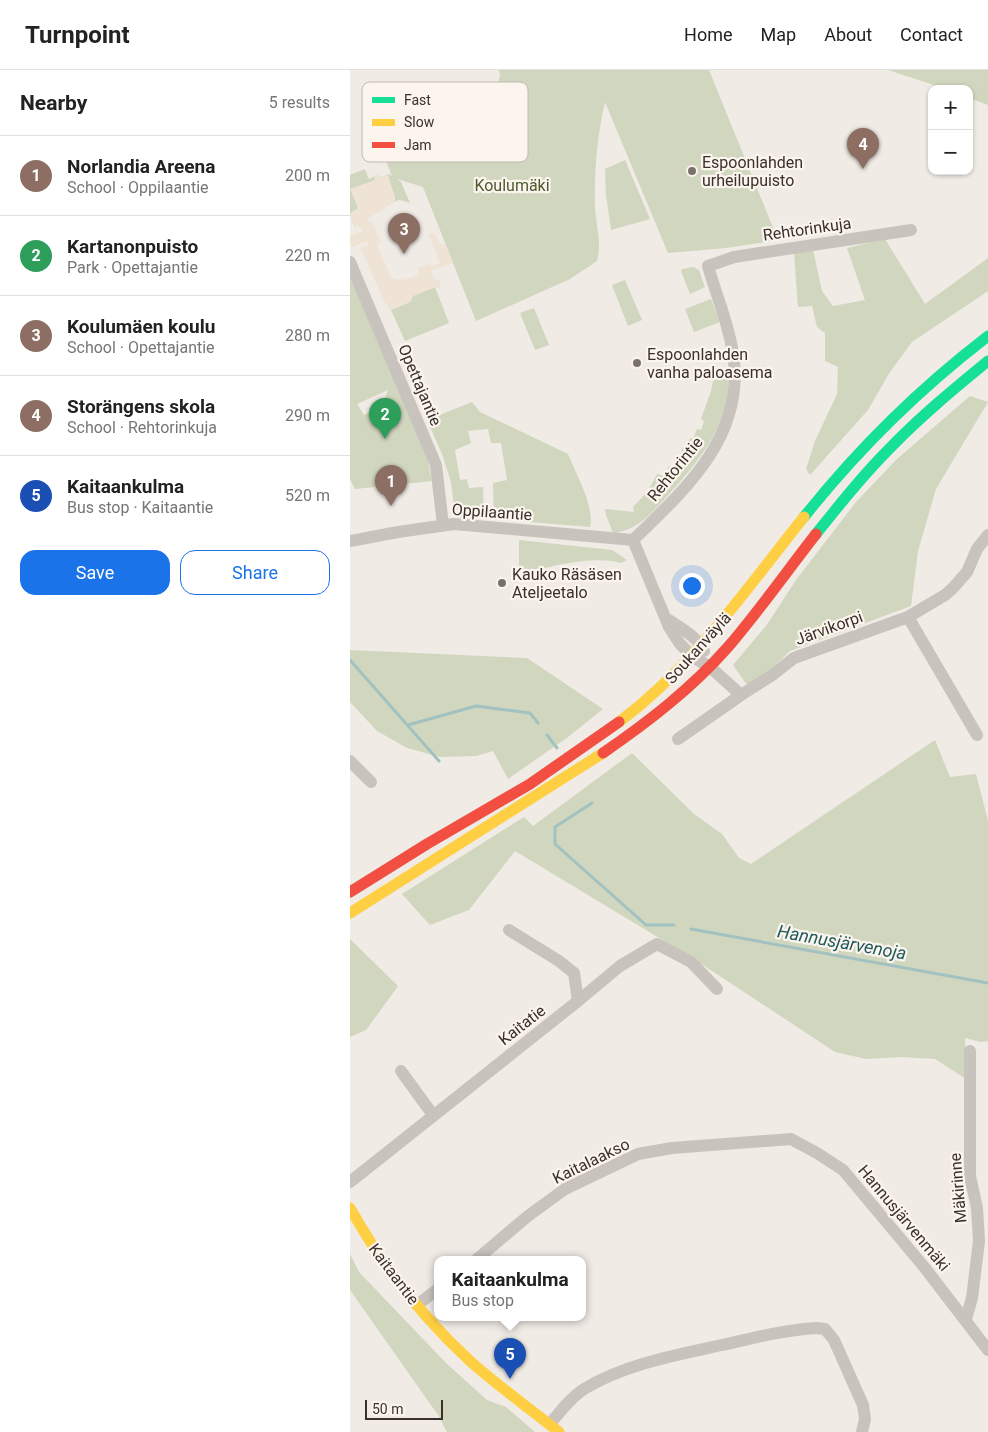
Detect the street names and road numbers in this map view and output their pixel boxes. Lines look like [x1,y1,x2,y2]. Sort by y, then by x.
street label: Rehtorinkuja [762,213,852,245]
street label: Opettajantie [394,341,446,429]
street label: Rehtorintie [643,433,707,505]
street label: Oppilaantie [451,500,533,524]
street label: Järvikorpi [793,607,865,649]
street label: Soukanväylä [661,608,735,688]
street label: Kaitatie [495,1001,549,1049]
street label: Kaitalaakso [549,1134,633,1188]
street label: Mäkirinne [945,1152,971,1224]
street label: Hannusjärvenmäki [854,1161,954,1275]
street label: Kaitaantie [365,1240,423,1308]

